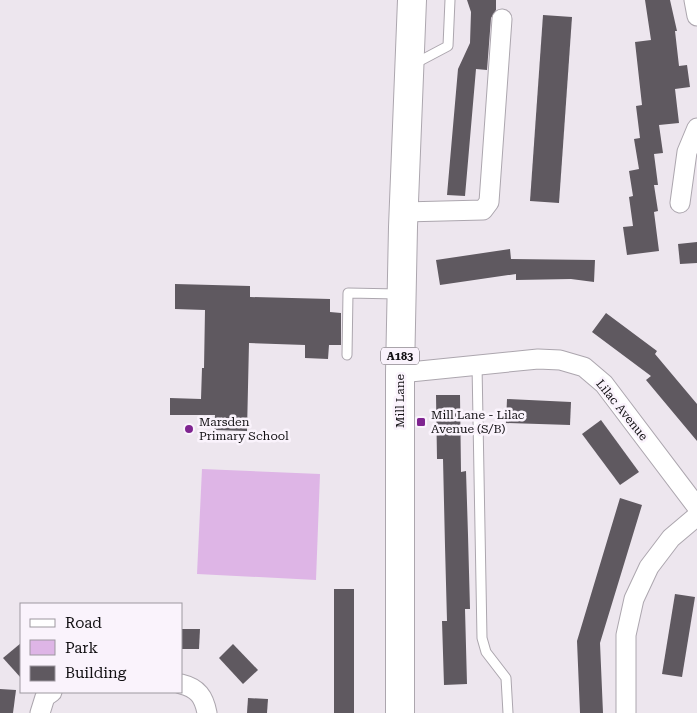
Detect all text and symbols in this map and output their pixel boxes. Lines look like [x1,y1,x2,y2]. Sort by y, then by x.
road number: A183 [381,348,419,364]
street label: Mill Lane [393,374,407,428]
street label: Lilac Avenue [593,377,651,444]
place label: Mill Lane - Lilac Avenue (S/B) [431,408,525,436]
place label: Marsden Primary School [199,415,289,443]
marker: Mill Lane - Lilac Avenue (S/B) [415,416,427,428]
marker: Marsden Primary School [183,423,195,435]
legend [20,603,182,693]
text: Road [65,614,102,632]
text: Park [65,639,99,657]
text: Building [65,664,127,682]

